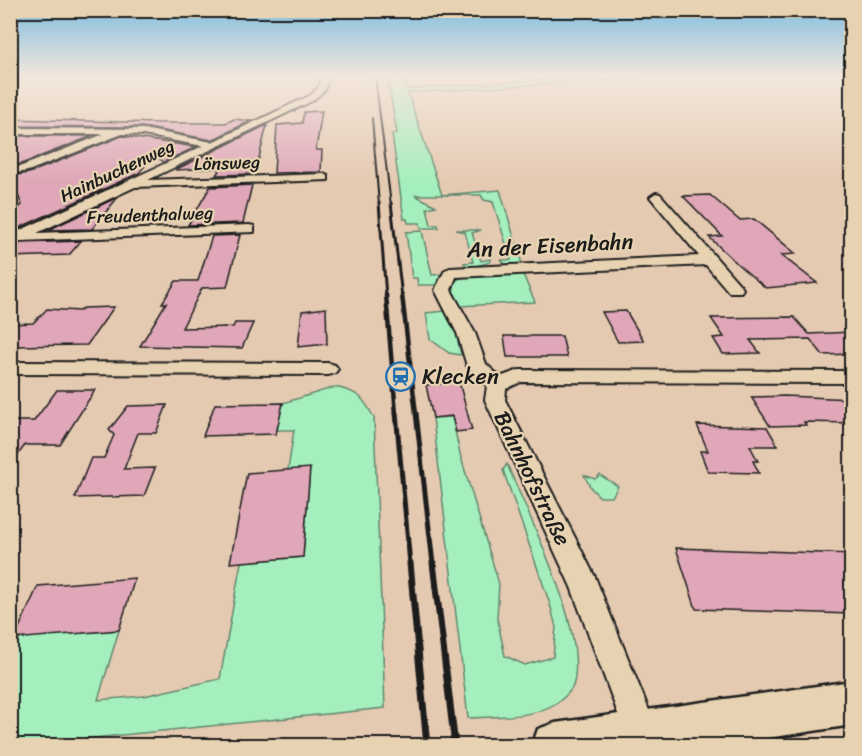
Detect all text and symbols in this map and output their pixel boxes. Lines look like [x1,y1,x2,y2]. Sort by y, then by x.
street label: Hainbuchenweg [54,130,180,212]
street label: Lönsweg [193,146,261,180]
street label: Freudenthalweg [86,197,214,233]
street label: An der Eisenbahn [465,222,634,269]
place label: Klecken [422,357,499,396]
station icon: Klecken [385,360,417,392]
street label: Bahnhofstraße [483,404,582,553]

